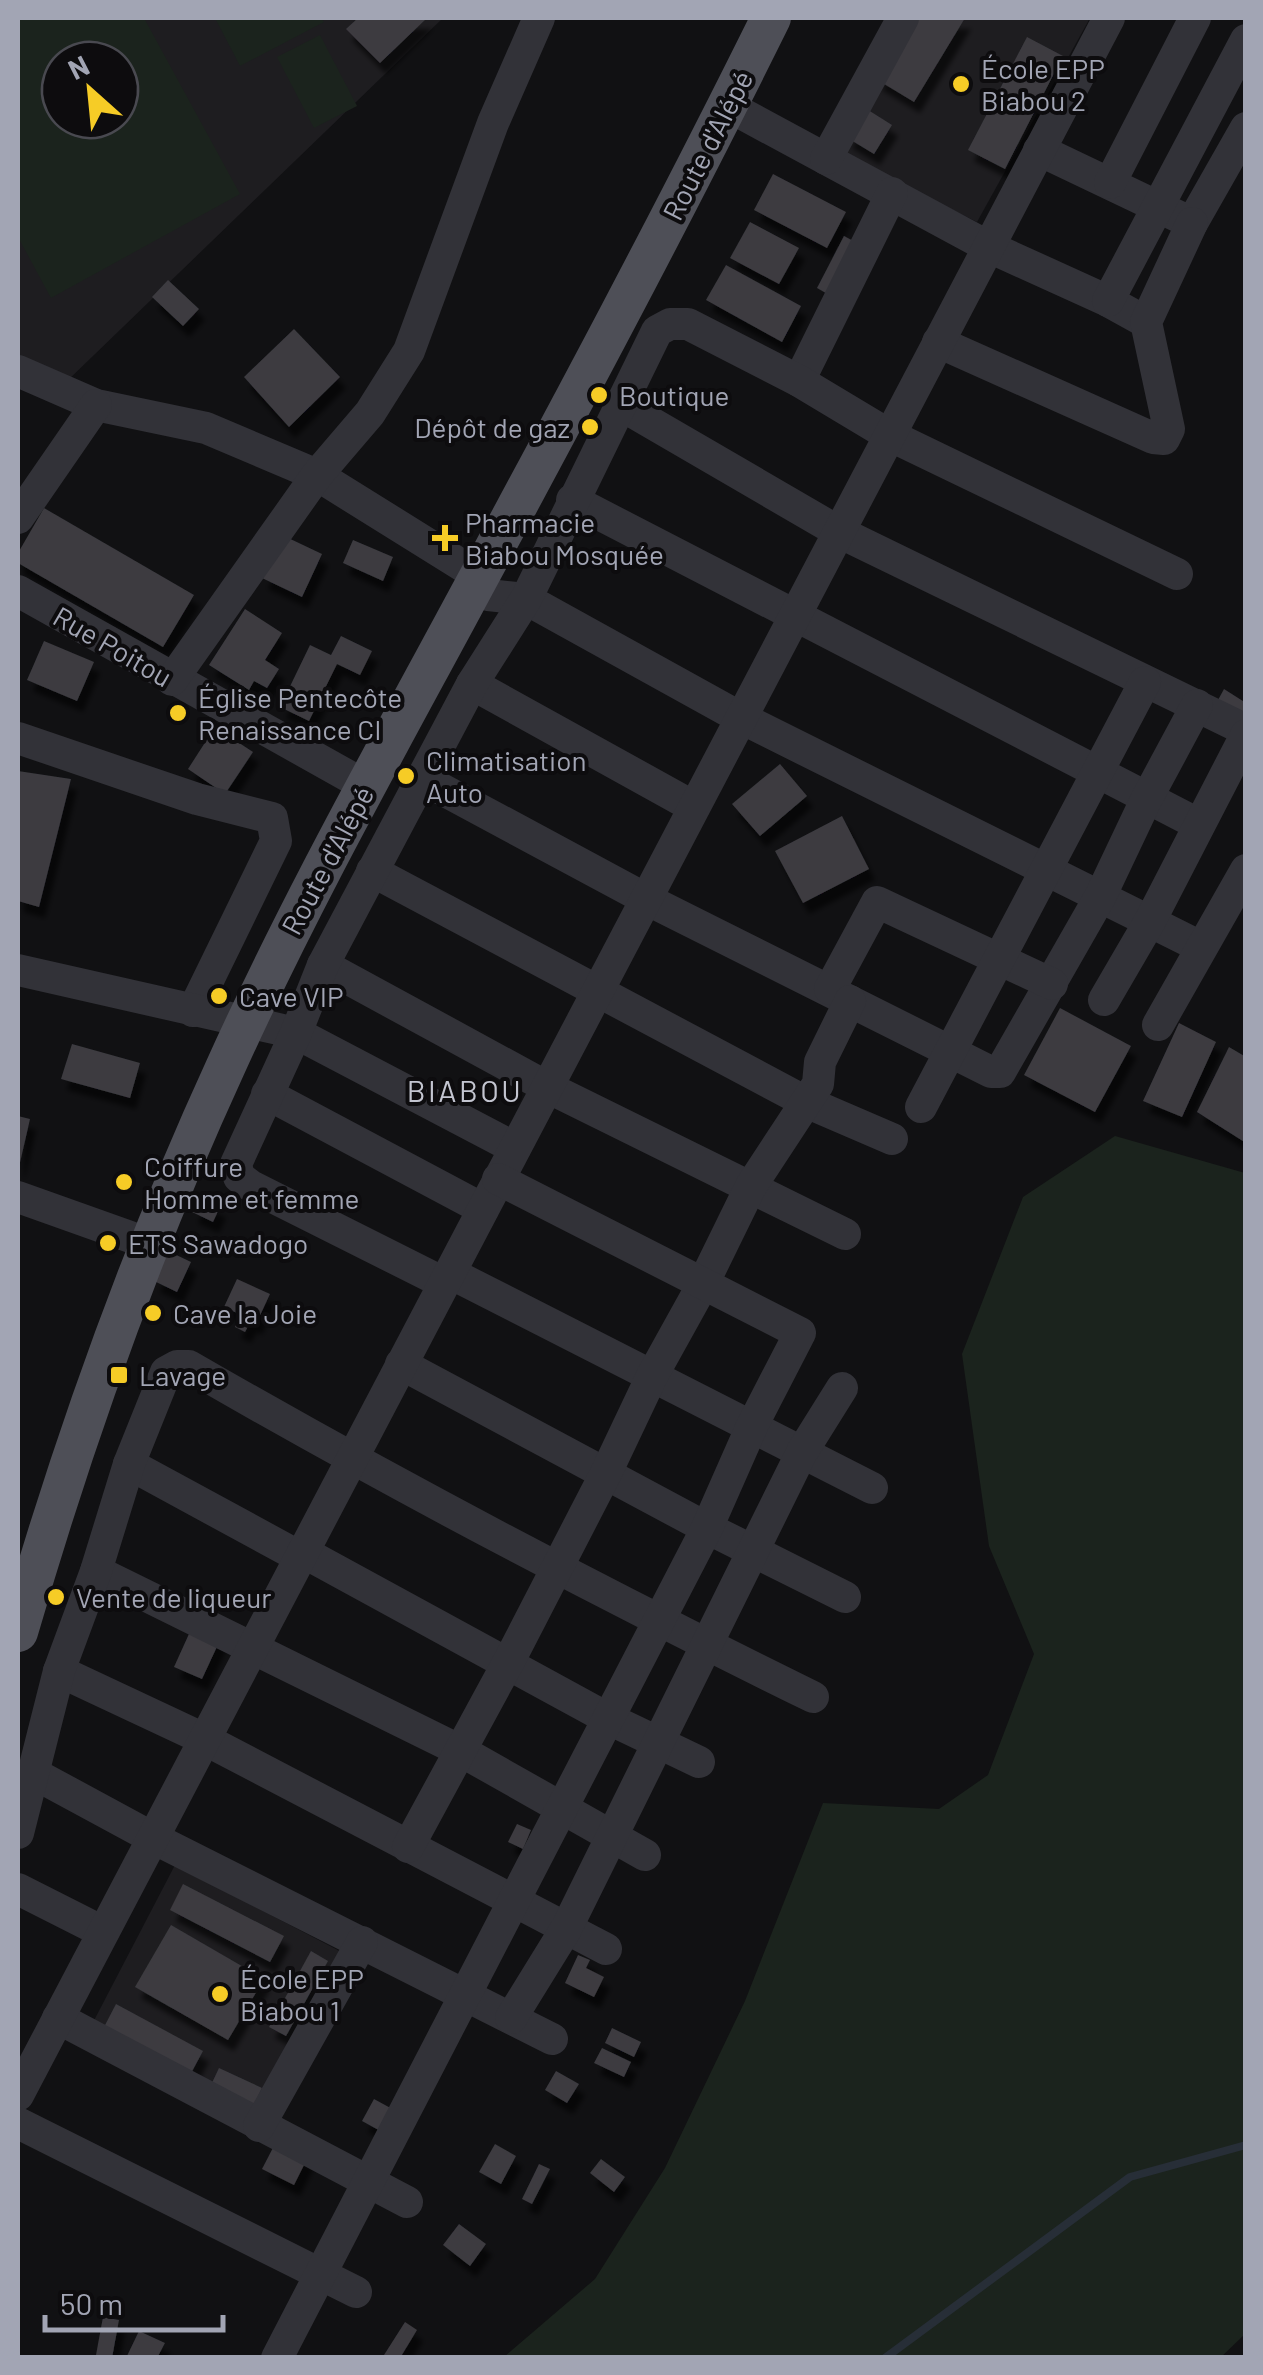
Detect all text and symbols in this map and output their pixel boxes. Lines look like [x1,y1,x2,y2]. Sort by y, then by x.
north arrow [40,40,140,140]
text: N [62,47,94,86]
place label: École EPP Biabou 2 [981,51,1105,117]
street label: Route d'Alépé [655,64,759,226]
marker: École EPP Biabou 2 [950,73,972,95]
place label: Boutique [619,378,730,412]
marker: Boutique [588,384,610,406]
place label: Dépôt de gaz [414,410,570,444]
marker: Dépôt de gaz [579,416,601,438]
place label: Pharmacie Biabou Mosquée [465,505,664,571]
marker: Pharmacie Biabou Mosquée [434,527,456,549]
street label: Rue Poitou [48,598,178,694]
place label: Église Pentecôte Renaissance CI [198,680,402,746]
marker: Église Pentecôte Renaissance CI [167,702,189,724]
place label: Climatisation Auto [426,743,587,809]
marker: Climatisation Auto [395,765,417,787]
street label: Route d'Alépé [274,780,380,940]
place label: Cave VIP [239,979,344,1013]
marker: Cave VIP [208,985,230,1007]
district label: BIABOU [407,1072,523,1108]
place label: Coiffure Homme et femme [144,1149,359,1215]
marker: Coiffure Homme et femme [113,1171,135,1193]
place label: ETS Sawadogo [128,1226,308,1260]
marker: ETS Sawadogo [97,1232,119,1254]
place label: Cave la Joie [173,1296,317,1330]
marker: Cave la Joie [142,1302,164,1324]
place label: Lavage [139,1358,226,1392]
marker: Lavage [108,1364,130,1386]
place label: Vente de liqueur [76,1580,271,1614]
marker: Vente de liqueur [45,1586,67,1608]
place label: École EPP Biabou 1 [240,1961,364,2027]
marker: École EPP Biabou 1 [209,1983,231,2005]
scale bar [45,2270,222,2332]
text: 50 m [60,2285,123,2321]

